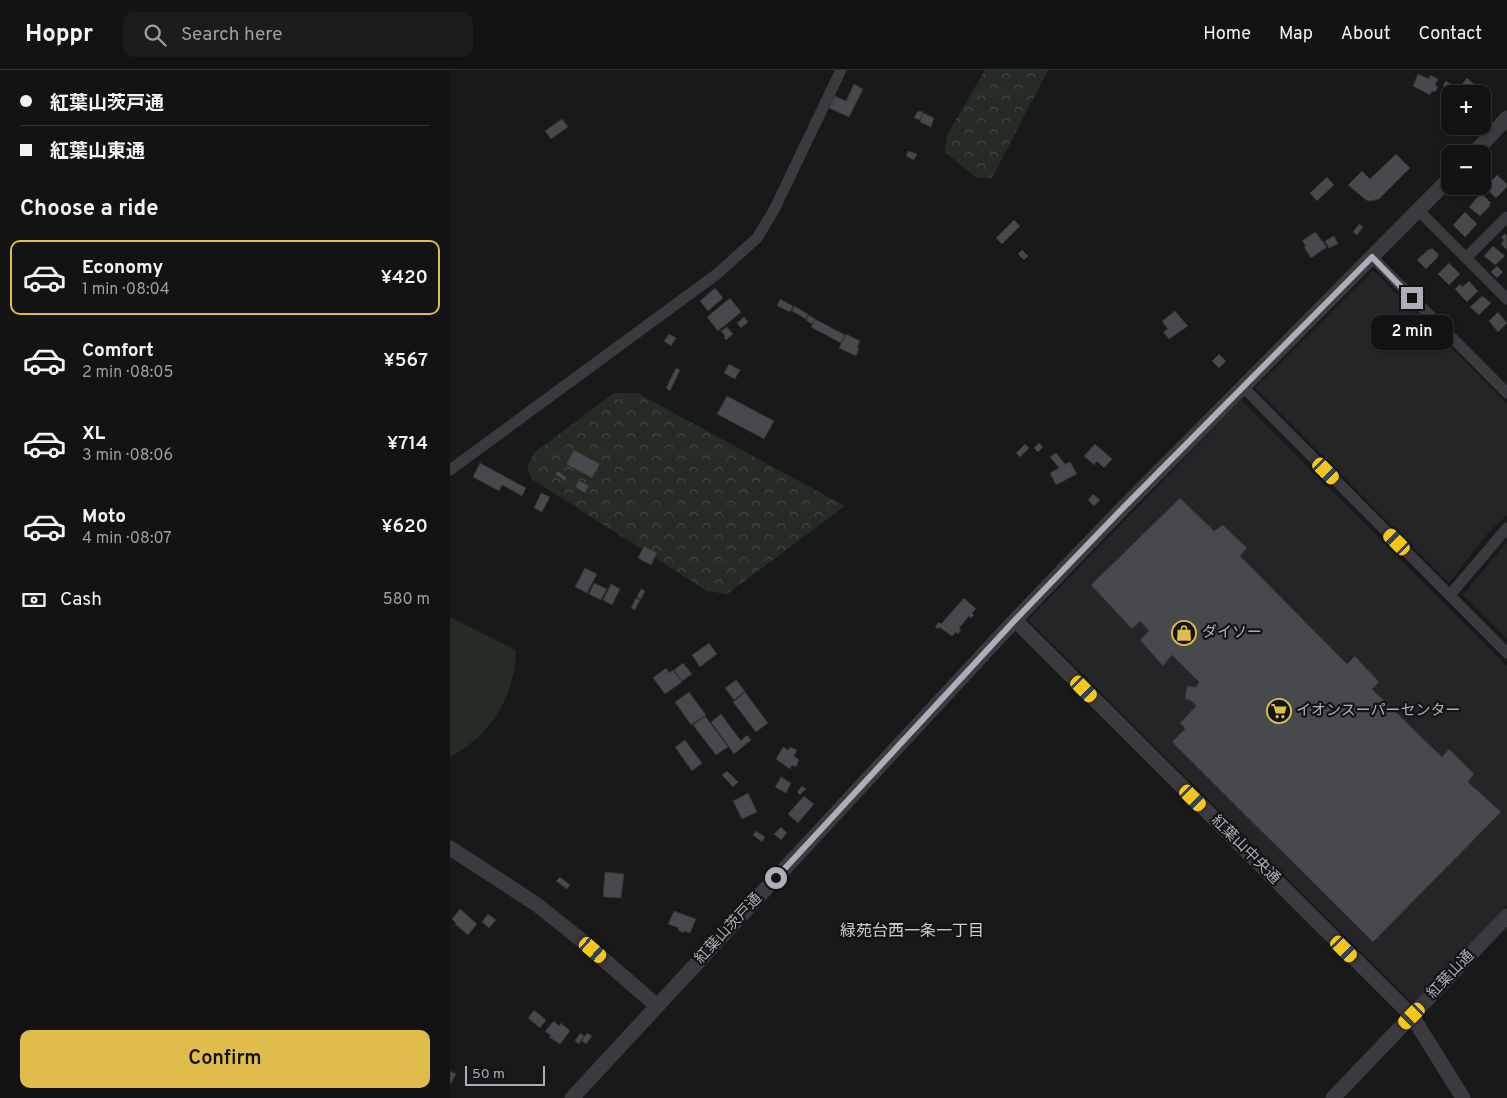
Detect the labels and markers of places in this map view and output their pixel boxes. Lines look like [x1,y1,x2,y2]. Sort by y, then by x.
shop icon: ダイソー [1171,620,1197,646]
place label: ダイソー [1202,624,1262,643]
supermarket icon: イオンスーパーセンター [1266,698,1292,724]
place label: イオンスーパーセンター [1296,702,1461,721]

